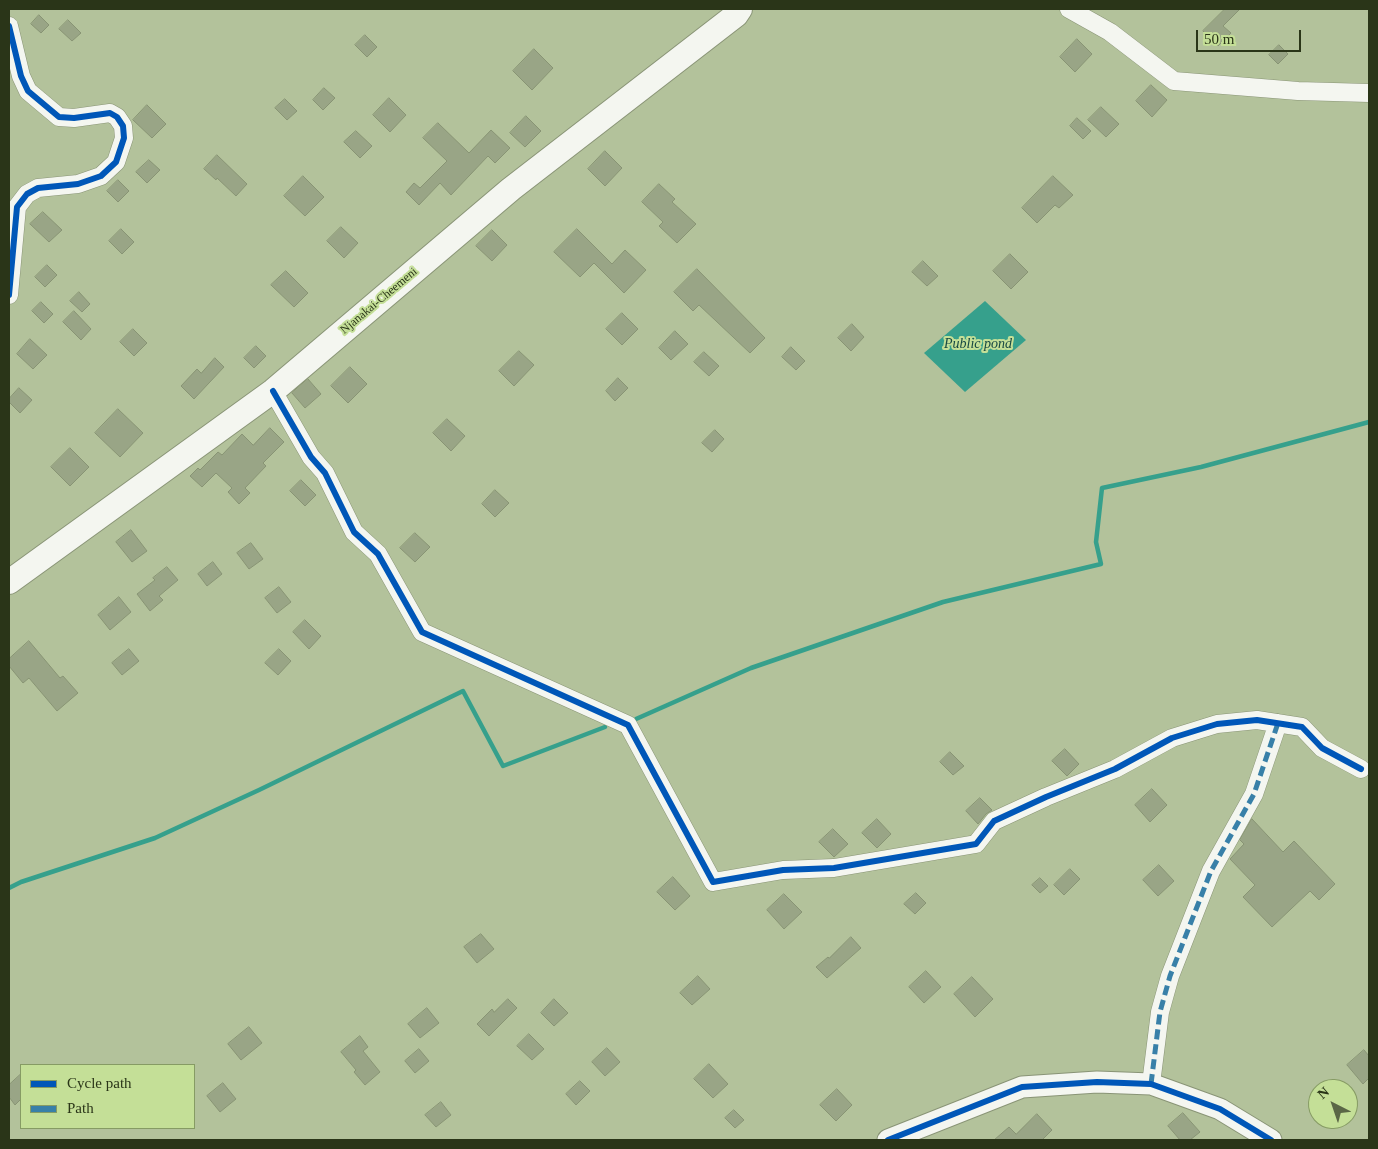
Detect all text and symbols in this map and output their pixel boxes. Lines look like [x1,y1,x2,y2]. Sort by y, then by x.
scale bar [1198,20,1303,52]
text: 50 m [1204,31,1234,47]
street label: Njanakai-Cheemeni [338,265,420,337]
water label: Public pond [944,336,1012,352]
legend [20,1064,195,1129]
text: Cycle path [67,1075,132,1091]
north arrow [1308,1079,1358,1129]
text: N [1315,1084,1332,1102]
text: Path [67,1100,94,1116]

